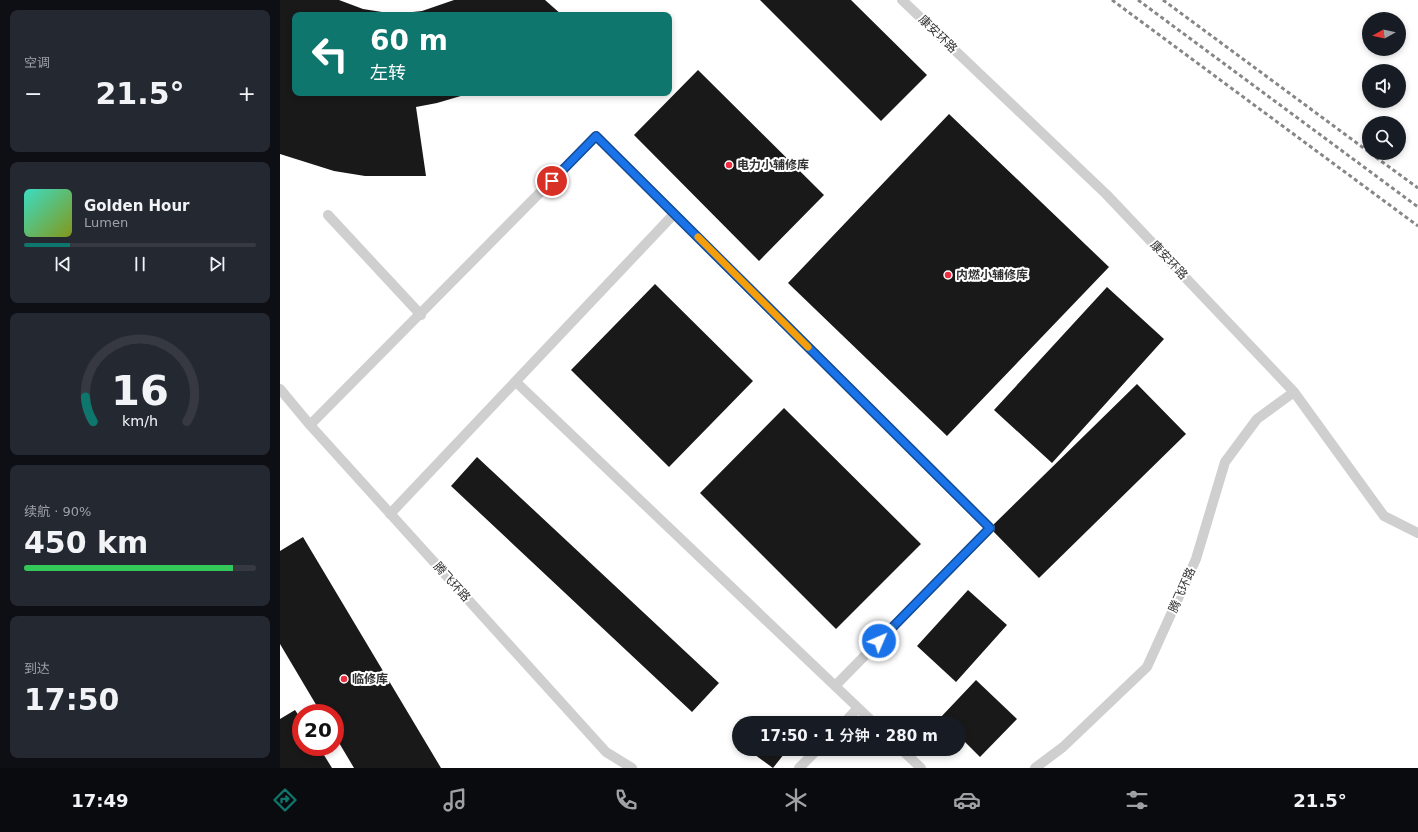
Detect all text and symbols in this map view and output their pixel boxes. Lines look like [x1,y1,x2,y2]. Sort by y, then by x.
street label: 康安环路 [916,12,960,56]
north arrow [1362,12,1406,56]
map controls [1362,12,1406,160]
text: 60 m [370,24,448,57]
icon: left [304,28,356,80]
text: 空调 [24,55,50,70]
text: 左转 [370,62,406,83]
button: sound [1362,64,1406,108]
text: 21.5° [95,76,185,111]
text: − [24,81,42,106]
text: + [238,81,256,106]
button: search [1362,116,1406,160]
place label: 电力小辅修库 [737,158,809,172]
marker: 电力小辅修库 [724,160,734,170]
pin [535,164,569,198]
icon: arrive [541,170,563,192]
text: Golden Hour [84,197,190,215]
text: Lumen [84,215,128,230]
street label: 康安环路 [1148,238,1190,282]
icon: previous [52,253,74,275]
icon: pause [129,253,151,275]
icon: next [206,253,228,275]
place label: 内燃小辅修库 [956,268,1028,282]
marker: 内燃小辅修库 [943,270,953,280]
text: 16 [111,366,169,415]
text: km/h [122,413,158,429]
text: 续航 · 90% [24,504,91,519]
text: 450 km [24,525,148,560]
street label: 腾飞环路 [431,559,473,605]
street label: 腾飞环路 [1166,565,1198,615]
position arrow [858,620,900,662]
text: 到达 [24,661,50,676]
place label: 临修库 [352,672,388,686]
marker: 临修库 [339,674,349,684]
text: 17:50 [24,682,120,717]
speed limit sign: 20 [292,704,344,756]
text: 17:50 · 1 分钟 · 280 m [760,727,938,745]
icon: directions [271,786,299,814]
icon: music [441,786,469,814]
icon: phone [612,786,640,814]
icon: climate [782,786,810,814]
icon: car [953,786,981,814]
icon: filters [1123,786,1151,814]
text: 17:49 [71,790,129,811]
text: 21.5° [1293,790,1347,811]

